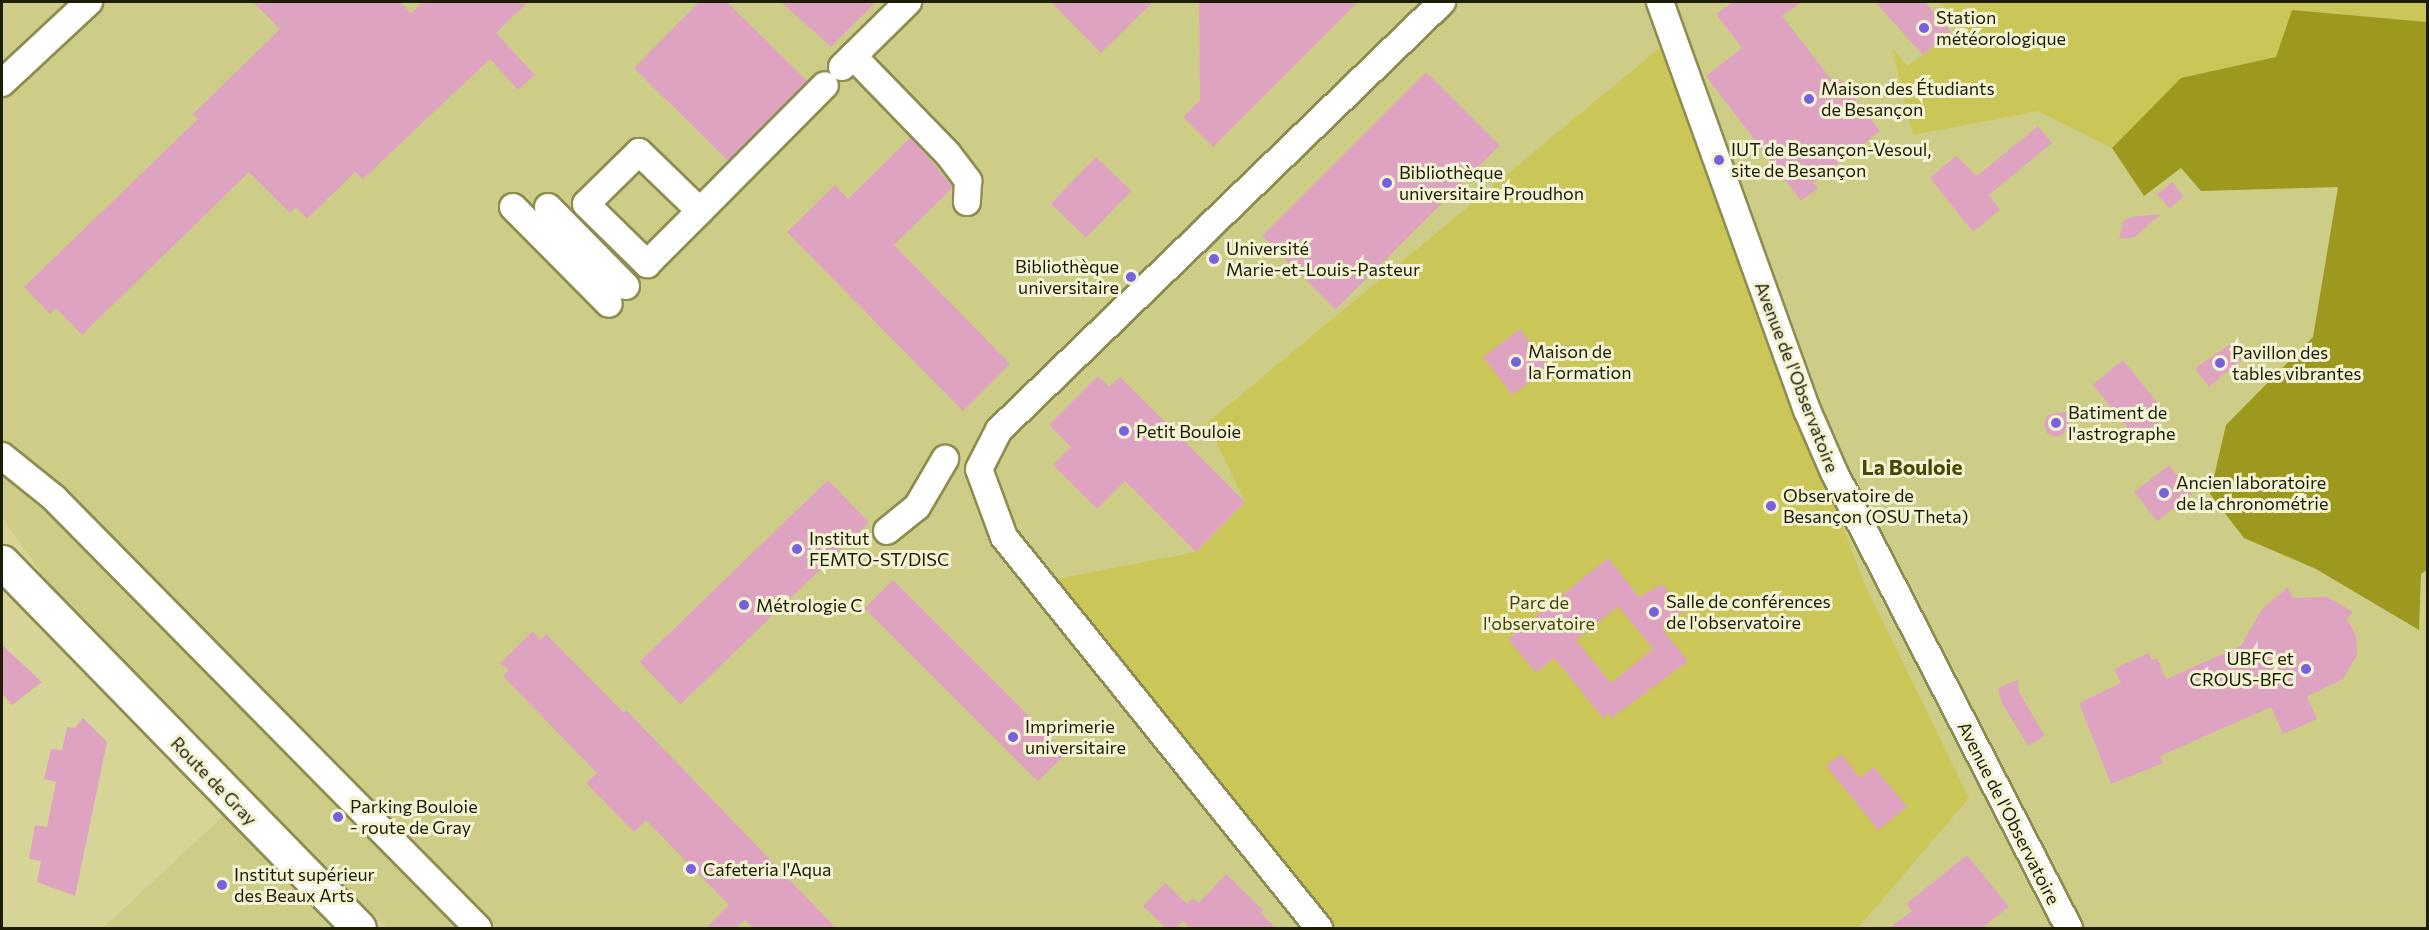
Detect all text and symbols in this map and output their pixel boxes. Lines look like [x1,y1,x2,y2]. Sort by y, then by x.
place label: Station météorologique [1936,7,2066,50]
marker: Station météorologique [1917,21,1931,35]
place label: Maison des Étudiants de Besançon [1821,78,1995,121]
marker: Maison des Étudiants de Besançon [1802,92,1816,106]
place label: IUT de Besançon-Vesoul, site de Besançon [1731,139,1931,182]
marker: IUT de Besançon-Vesoul, site de Besançon [1712,153,1726,167]
place label: Bibliothèque universitaire Proudhon [1399,162,1584,204]
marker: Bibliothèque universitaire Proudhon [1380,176,1394,190]
place label: Université Marie-et-Louis-Pasteur [1226,238,1420,280]
marker: Université Marie-et-Louis-Pasteur [1207,252,1221,266]
place label: Bibliothèque universitaire [1015,256,1119,298]
marker: Bibliothèque universitaire [1124,270,1138,284]
street label: Avenue de l'Observatoire [1751,279,1843,475]
place label: Maison de la Formation [1528,341,1632,384]
place label: Pavillon des tables vibrantes [2232,342,2361,385]
marker: Maison de la Formation [1509,355,1523,369]
marker: Pavillon des tables vibrantes [2213,356,2227,370]
place label: Batiment de l'astrographe [2068,402,2175,444]
marker: Batiment de l'astrographe [2049,416,2063,430]
place label: Petit Bouloie [1136,420,1241,442]
marker: Petit Bouloie [1117,424,1131,438]
district label: La Bouloie [1862,454,1962,480]
place label: Ancien laboratoire de la chronométrie [2176,472,2328,514]
place label: Observatoire de Besançon (OSU Theta) [1783,485,1969,528]
marker: Ancien laboratoire de la chronométrie [2157,486,2171,500]
marker: Observatoire de Besançon (OSU Theta) [1764,499,1778,513]
place label: Institut FEMTO-ST/DISC [809,528,949,570]
marker: Institut FEMTO-ST/DISC [790,542,804,556]
place label: Salle de conférences de l'observatoire [1666,591,1831,634]
park label: Parc de l'observatoire [1483,592,1595,634]
place label: Métrologie C [756,594,863,616]
marker: Métrologie C [737,598,751,612]
marker: Salle de conférences de l'observatoire [1647,605,1661,619]
place label: UBFC et CROUS-BFC [2190,648,2294,690]
marker: UBFC et CROUS-BFC [2299,662,2313,676]
place label: Imprimerie universitaire [1025,716,1126,758]
street label: Avenue de l'Observatoire [1953,718,2065,908]
marker: Imprimerie universitaire [1006,730,1020,744]
street label: Route de Gray [166,732,262,830]
place label: Parking Bouloie - route de Gray [350,796,478,838]
marker: Parking Bouloie - route de Gray [331,810,345,824]
place label: Cafeteria l'Aqua [703,858,831,880]
marker: Cafeteria l'Aqua [684,862,698,876]
place label: Institut supérieur des Beaux Arts [234,864,375,906]
marker: Institut supérieur des Beaux Arts [215,878,229,892]

